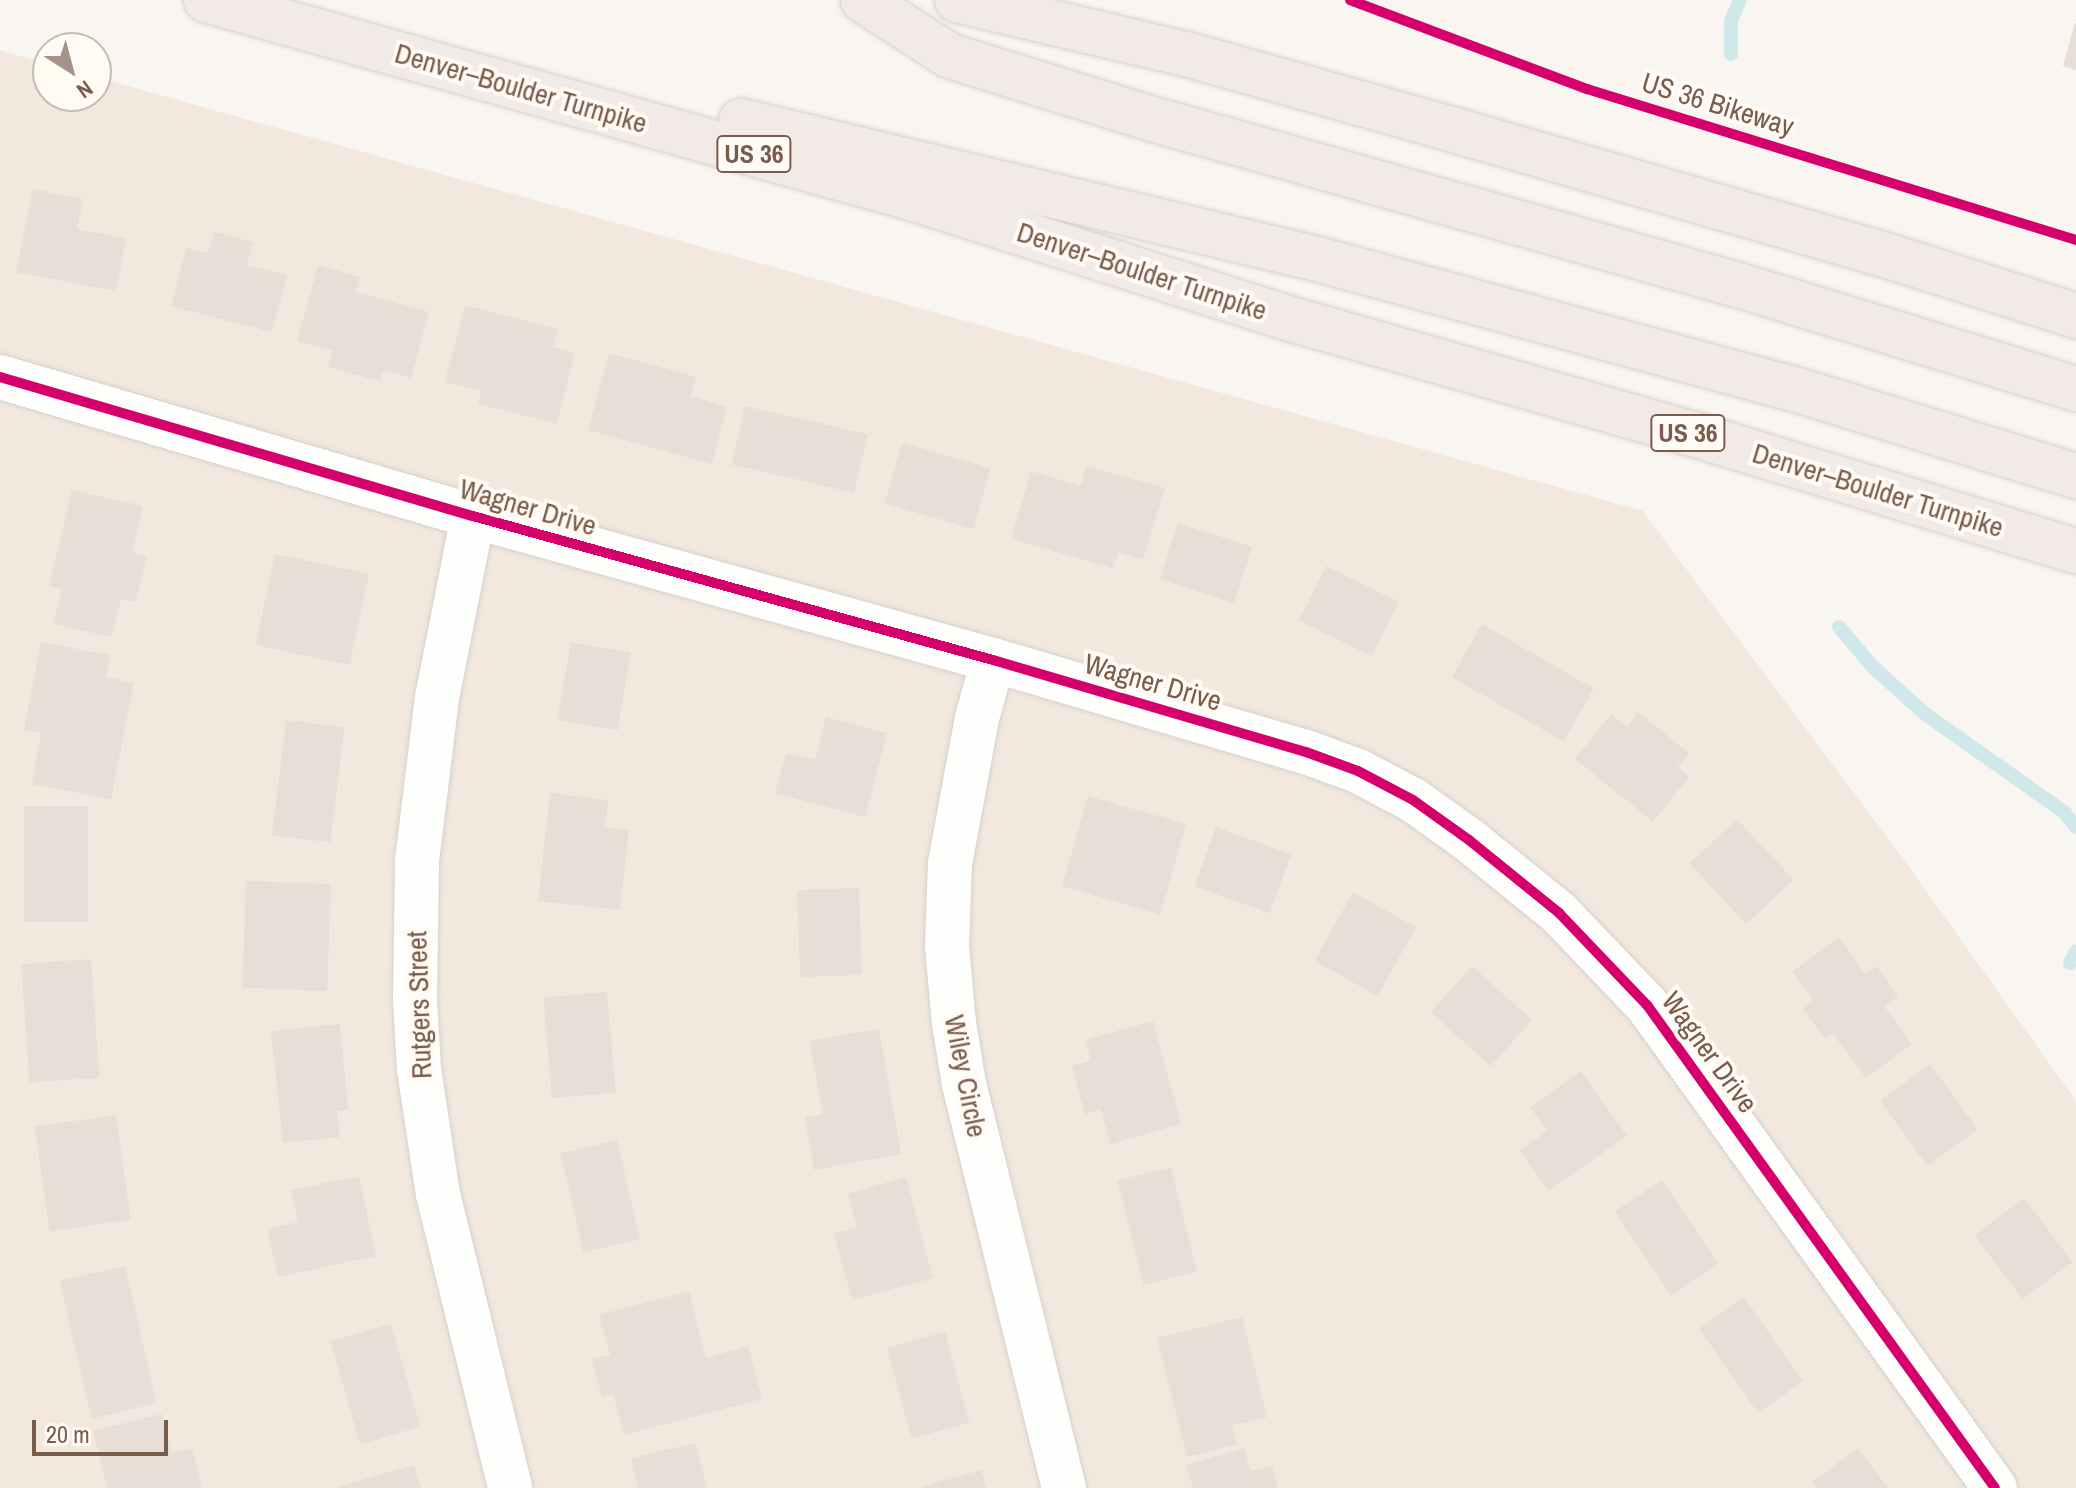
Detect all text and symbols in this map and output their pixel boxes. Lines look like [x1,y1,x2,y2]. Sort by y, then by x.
north arrow [32,32,112,112]
street label: Denver–Boulder Turnpike [391,36,651,140]
street label: US 36 Bikeway [1638,65,1798,143]
text: N [71,74,99,106]
road number: US 36 [716,132,792,176]
street label: Denver–Boulder Turnpike [1013,215,1271,327]
road number: US 36 [1650,411,1726,455]
street label: Denver–Boulder Turnpike [1748,436,2008,544]
street label: Wagner Drive [456,471,600,543]
street label: Wagner Drive [1081,646,1225,718]
street label: Rutgers Street [400,930,438,1080]
street label: Wagner Drive [1655,985,1765,1119]
street label: Wiley Circle [938,1012,994,1140]
scale bar [36,1404,172,1454]
text: 20 m [46,1418,90,1450]

